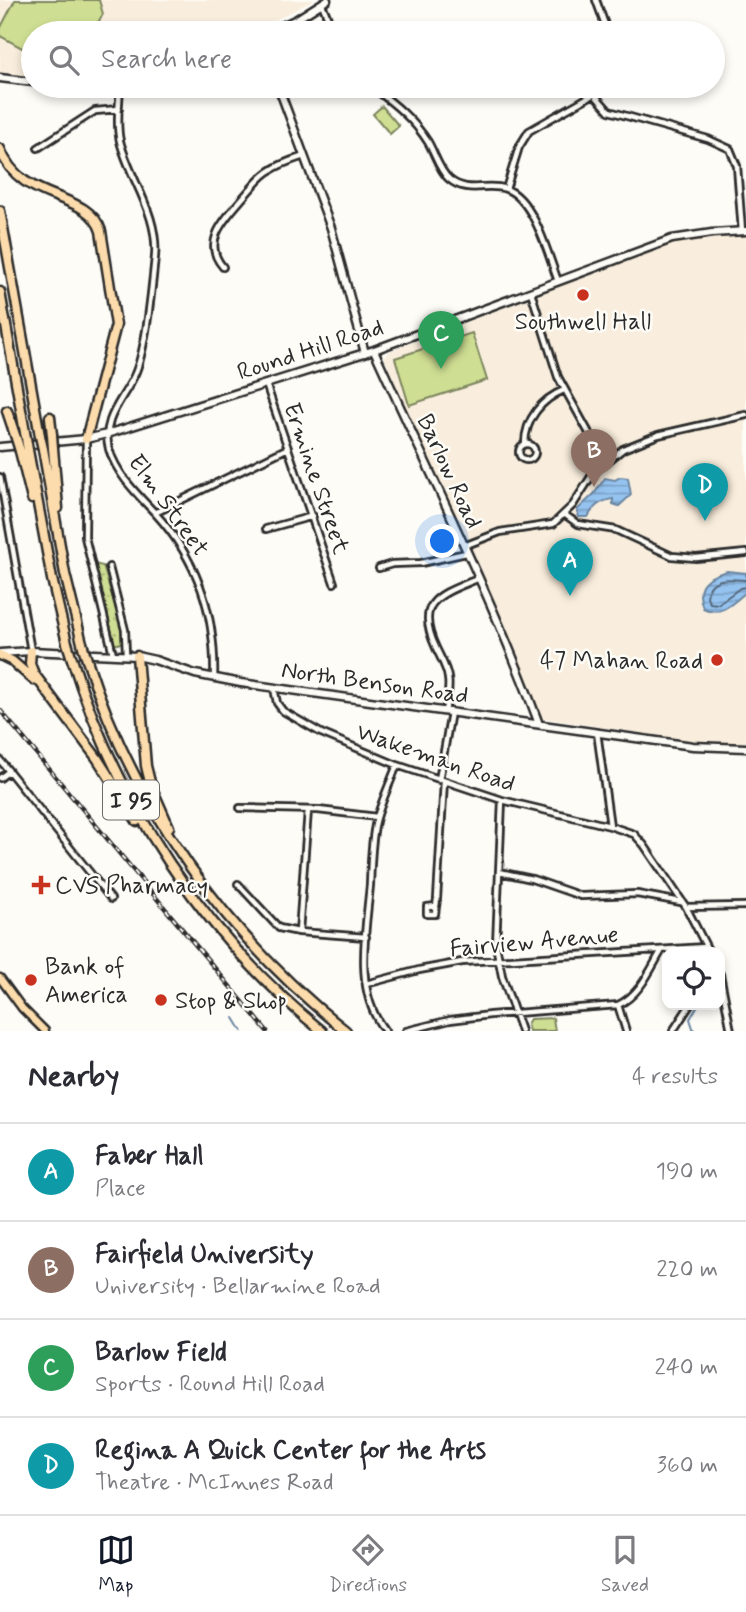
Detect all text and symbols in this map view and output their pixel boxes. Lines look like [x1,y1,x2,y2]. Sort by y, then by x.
search box [21,21,725,98]
icon: search [45,41,83,79]
text: Search here [101,43,232,77]
marker: Southwell Hall [575,287,591,303]
place label: Southwell Hall [515,307,651,338]
pin: C [418,311,464,369]
street label: Round Hill Road [233,312,387,389]
street label: Ermine Street [275,399,356,558]
street label: Barlow Road [409,409,489,534]
pin: B [571,429,617,487]
street label: Elm Street [120,449,215,563]
pin: D [682,463,728,521]
your location [425,524,459,558]
pin: A [547,538,593,596]
place label: 47 Mahan Road [540,646,703,677]
marker: 47 Mahan Road [709,652,725,668]
street label: North Benson Road [279,655,470,712]
street label: Wakeman Road [352,717,519,800]
road number: I 95 [103,780,159,820]
place label: CVS Pharmacy [55,871,208,902]
marker: CVS Pharmacy [33,877,49,893]
street label: Fairview Avenue [448,920,620,965]
map controls [662,947,725,1010]
button: locate [662,947,725,1010]
place label: Bank of America [45,952,128,1011]
marker: Bank of America [23,972,39,988]
place label: Stop & Shop [175,986,287,1017]
marker: Stop & Shop [153,992,169,1008]
text: Nearby [28,1057,119,1096]
text: 4 results [632,1062,718,1092]
text: Faber Hall [95,1140,204,1174]
text: A [43,1157,59,1187]
text: 190 m [656,1157,718,1187]
text: Place [95,1174,146,1204]
text: Fairfield University [95,1238,314,1272]
text: B [44,1255,58,1285]
text: 220 m [656,1255,718,1285]
text: University · Bellarmine Road [95,1272,381,1302]
text: Barlow Field [95,1336,227,1370]
text: C [43,1353,59,1383]
text: 240 m [654,1353,718,1383]
text: Sports · Round Hill Road [95,1370,325,1400]
text: Regina A Quick Center for the Arts [95,1434,486,1468]
text: D [43,1451,59,1481]
text: 360 m [657,1451,718,1481]
text: Theatre · McInnes Road [95,1468,334,1498]
tab: Map [97,1531,135,1598]
tab: Directions [329,1531,407,1598]
tab: Saved [601,1531,649,1598]

